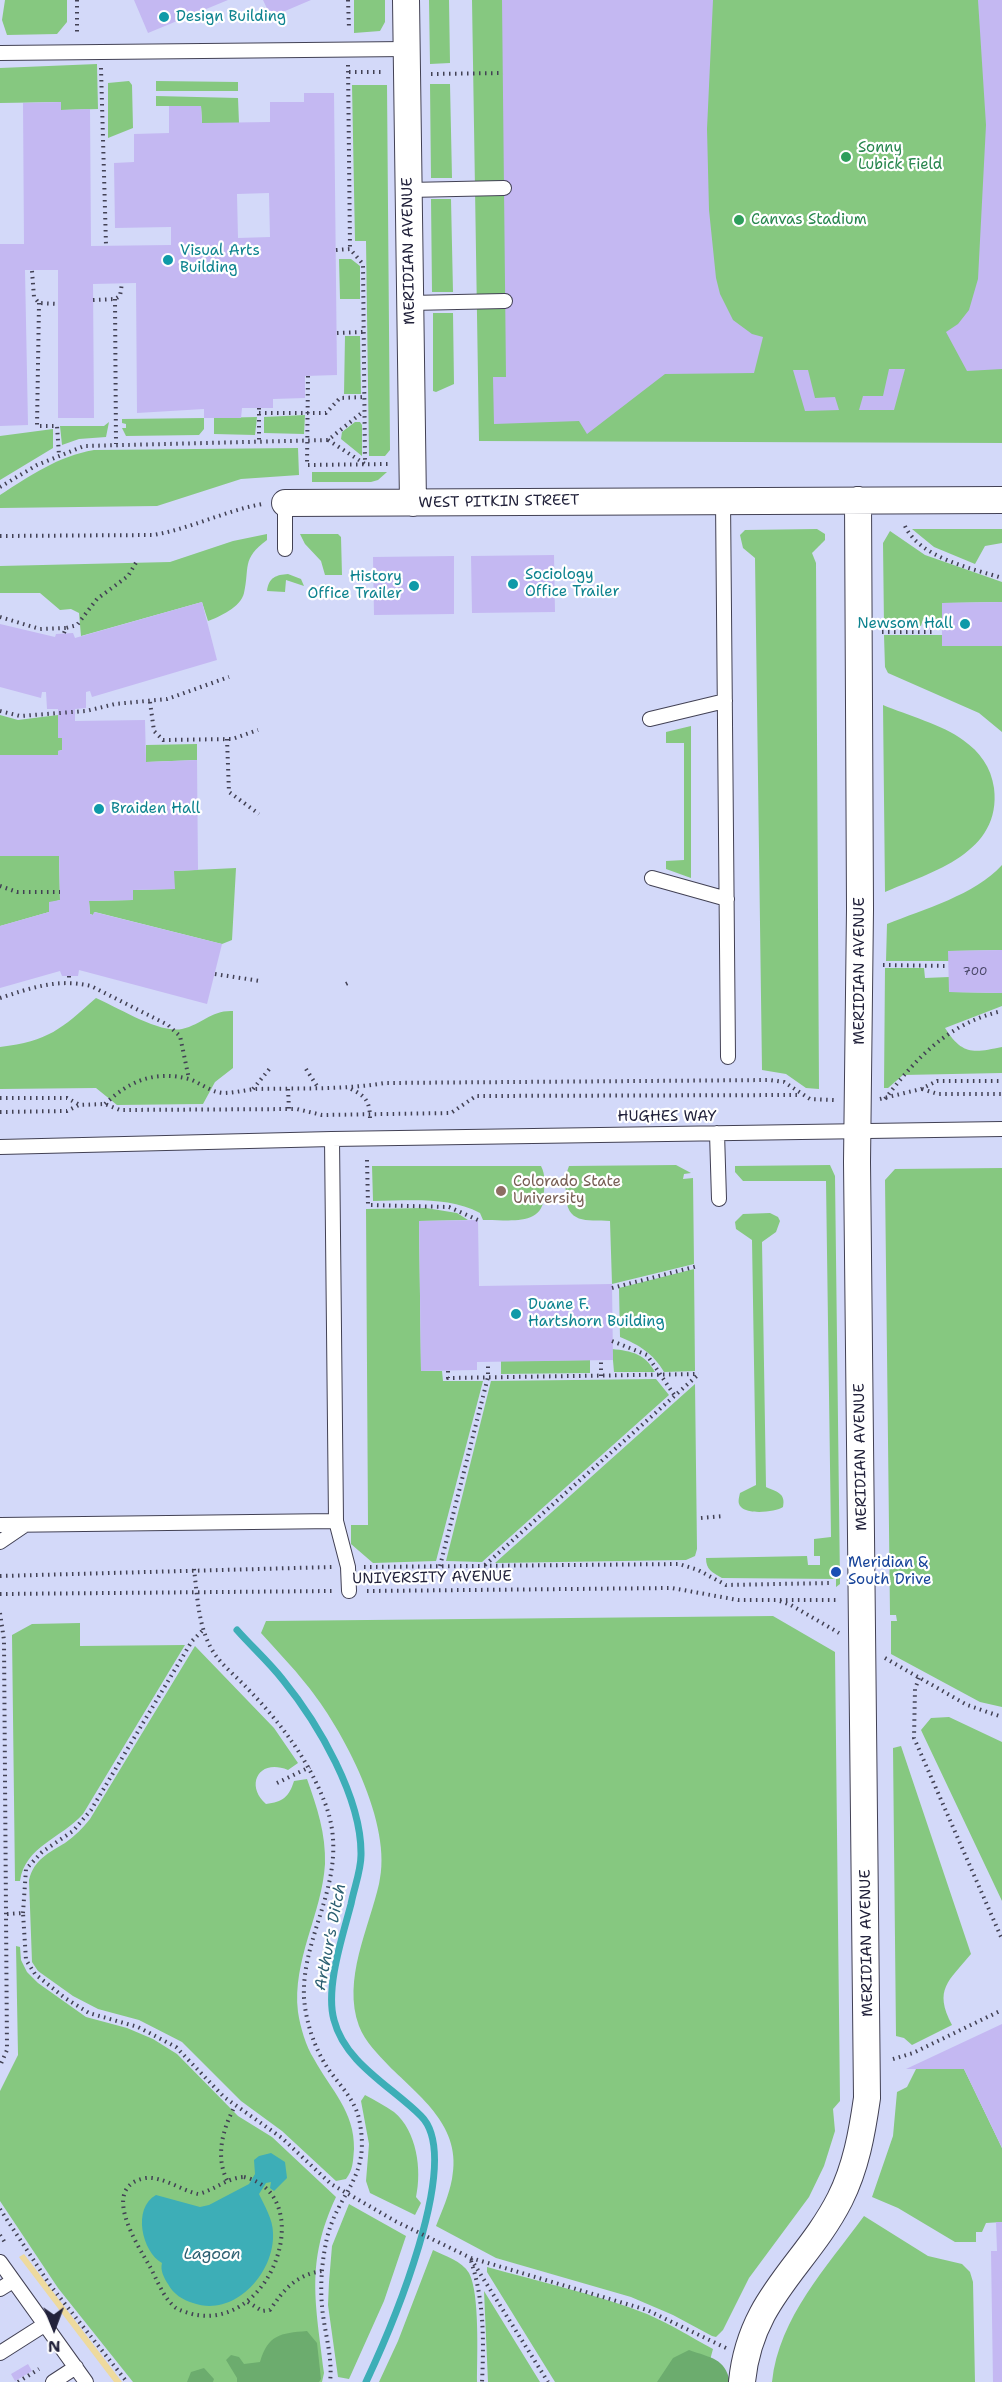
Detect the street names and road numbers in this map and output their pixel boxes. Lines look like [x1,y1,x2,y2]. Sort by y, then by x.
street label: MERIDIAN AVENUE [399,177,419,325]
street label: WEST PITKIN STREET [418,492,580,512]
street label: MERIDIAN AVENUE [851,897,869,1045]
street label: HUGHES WAY [617,1108,717,1126]
street label: MERIDIAN AVENUE [851,1383,871,1531]
street label: UNIVERSITY AVENUE [352,1568,512,1588]
street label: MERIDIAN AVENUE [857,1869,877,2017]

